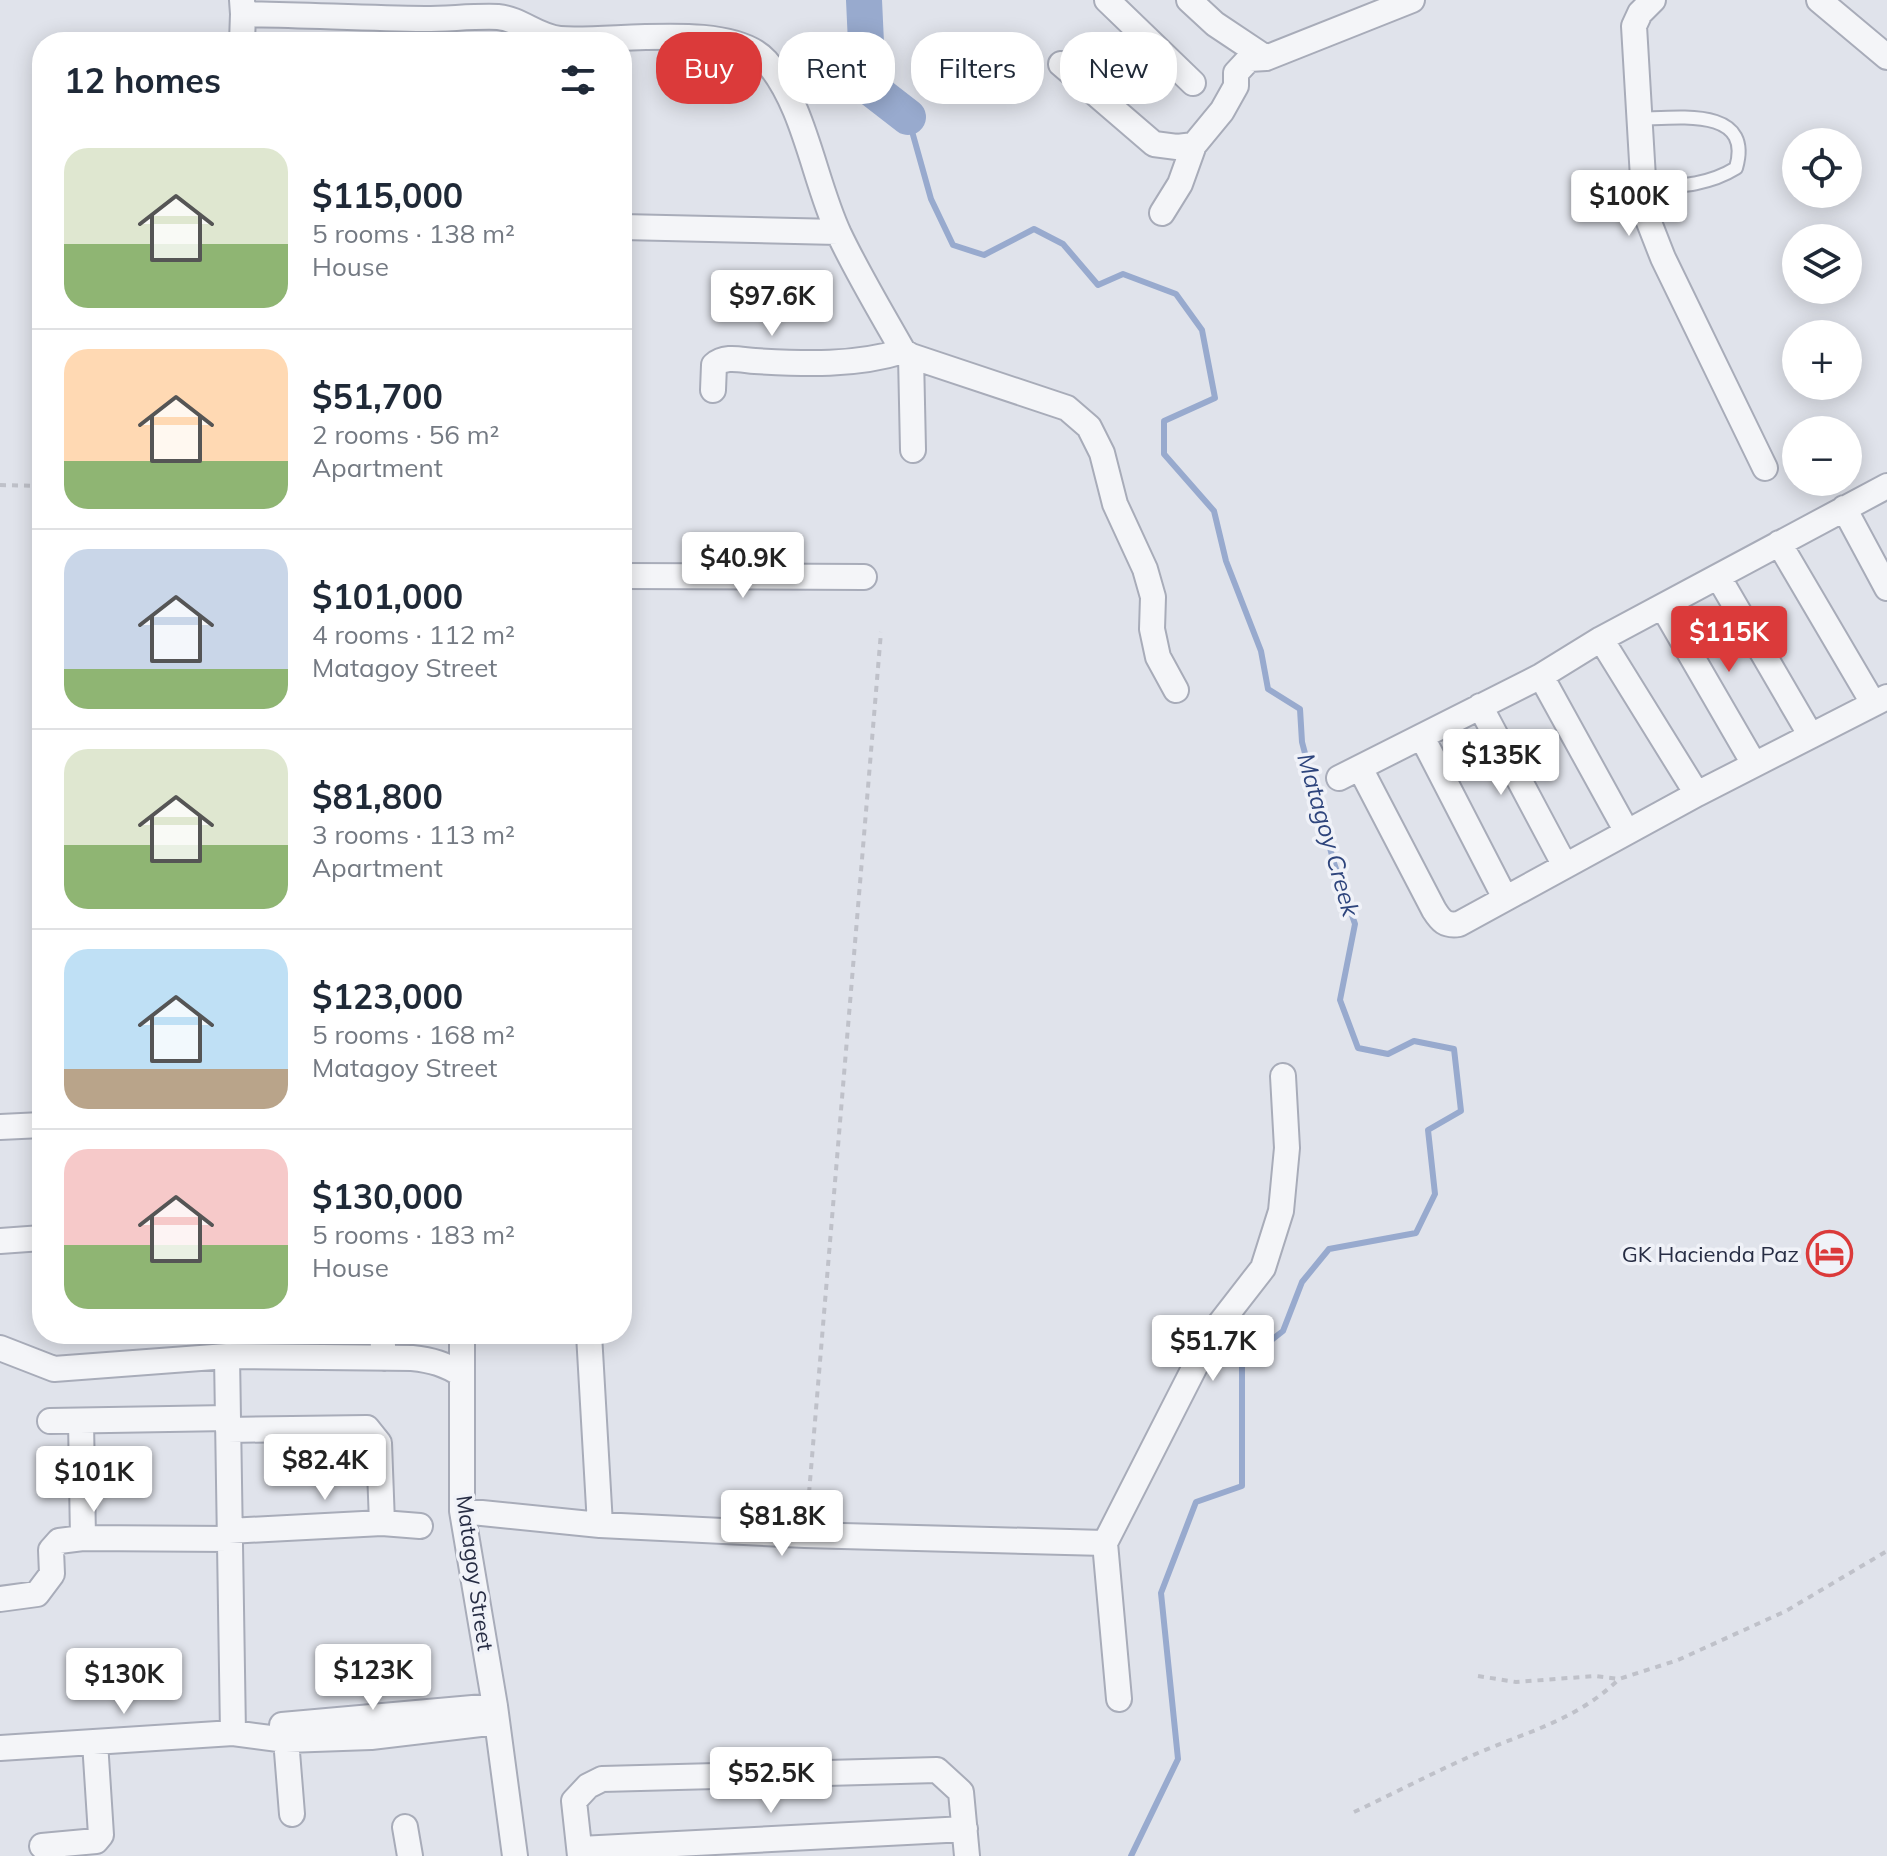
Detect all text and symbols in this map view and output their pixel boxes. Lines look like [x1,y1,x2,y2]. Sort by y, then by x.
chip: Buy [656,32,762,104]
chip: Rent [778,32,895,104]
chip: Filters [911,32,1044,104]
chip: New [1060,32,1177,104]
icon: filters [556,58,600,102]
text: 12 homes [64,59,221,102]
map controls [1782,128,1862,496]
button: locate [1782,128,1862,208]
pin: $100K [1573,170,1685,238]
text: $115,000 [312,174,463,217]
text: $100K [1589,179,1669,212]
icon: home [128,180,224,276]
text: 5 rooms · 138 m² [312,217,515,250]
button: layers [1782,224,1862,304]
text: House [312,250,389,283]
pin: $97.6K [707,270,837,338]
text: $97.6K [729,279,815,312]
button: + [1782,320,1862,400]
text: $51,700 [312,375,443,418]
icon: home [128,381,224,477]
button: − [1782,416,1862,496]
text: 2 rooms · 56 m² [312,418,499,451]
text: Apartment [312,451,443,484]
pin: $40.9K [678,532,808,600]
text: $40.9K [700,541,786,574]
text: $101,000 [312,575,463,618]
icon: home [128,581,224,677]
pin: $115K [1673,606,1785,674]
text: $115K [1689,615,1769,648]
text: 4 rooms · 112 m² [312,618,515,651]
text: Matagoy Street [312,651,497,684]
pin: $135K [1445,729,1557,797]
text: $135K [1461,738,1541,771]
water label: Matagoy Creek [1291,750,1367,920]
text: $81,800 [312,775,443,818]
icon: home [128,781,224,877]
text: 3 rooms · 113 m² [312,818,515,851]
text: Apartment [312,851,443,884]
text: $123,000 [312,975,463,1018]
icon: home [128,981,224,1077]
text: 5 rooms · 168 m² [312,1018,515,1051]
text: Matagoy Street [312,1051,497,1084]
text: $130,000 [312,1175,463,1218]
icon: home [128,1181,224,1277]
text: 5 rooms · 183 m² [312,1218,515,1251]
hotel icon: GK Hacienda Paz [1806,1230,1854,1278]
place label: GK Hacienda Paz [1622,1240,1799,1268]
text: House [312,1251,389,1284]
pin: $51.7K [1148,1315,1278,1383]
text: $51.7K [1170,1324,1256,1357]
pin: $82.4K [260,1434,390,1502]
text: $82.4K [282,1443,368,1476]
pin: $101K [38,1446,150,1514]
text: $101K [54,1455,134,1488]
pin: $81.8K [717,1490,847,1558]
street label: Matagoy Street [450,1493,500,1653]
text: $81.8K [739,1499,825,1532]
pin: $123K [317,1644,429,1712]
pin: $130K [68,1648,180,1716]
text: $123K [333,1653,413,1686]
text: $130K [84,1657,164,1690]
pin: $52.5K [706,1747,836,1815]
text: $52.5K [728,1756,814,1789]

